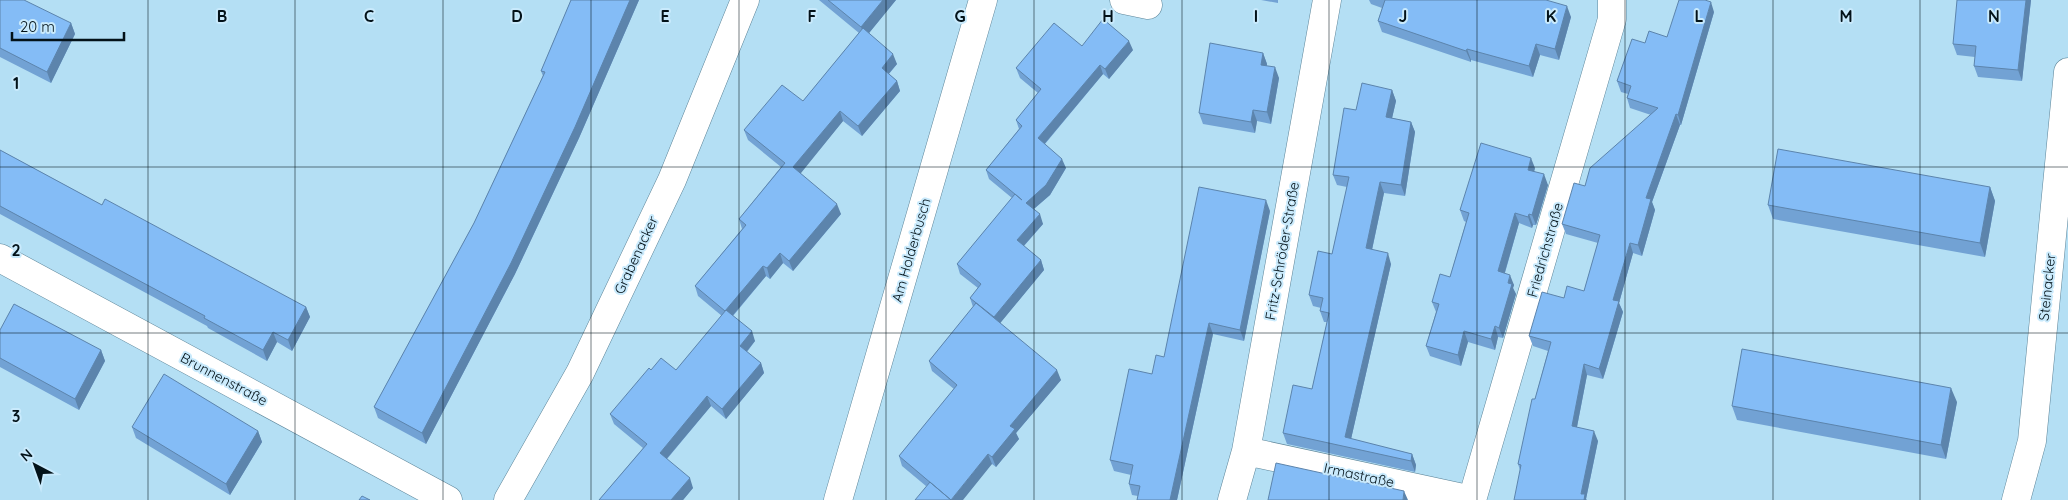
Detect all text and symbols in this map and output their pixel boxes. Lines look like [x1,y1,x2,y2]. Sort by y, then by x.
text: B [217,6,227,26]
text: C [364,6,374,26]
text: D [511,6,523,26]
text: E [660,6,670,26]
text: F [808,6,817,26]
text: G [954,6,966,26]
text: H [1102,6,1114,26]
text: I [1254,6,1258,26]
text: J [1399,6,1407,26]
text: K [1546,6,1556,26]
text: L [1695,6,1704,26]
text: M [1839,6,1853,26]
text: N [1988,6,2000,26]
scale bar [12,10,125,42]
text: 20 m [20,17,55,36]
text: 1 [13,73,19,93]
street label: Fritz-Schröder-Straße [1261,180,1303,321]
street label: Am Holderbusch [888,196,934,304]
street label: Friedrichstraße [1523,201,1567,299]
street label: Grabenacker [610,213,662,297]
text: 2 [11,240,21,260]
street label: Steinacker [2035,252,2060,322]
street label: Brunnenstraße [177,349,271,410]
text: 3 [12,406,20,426]
north arrow [10,440,60,490]
text: N [17,445,36,465]
street label: Irmastraße [1322,459,1396,491]

